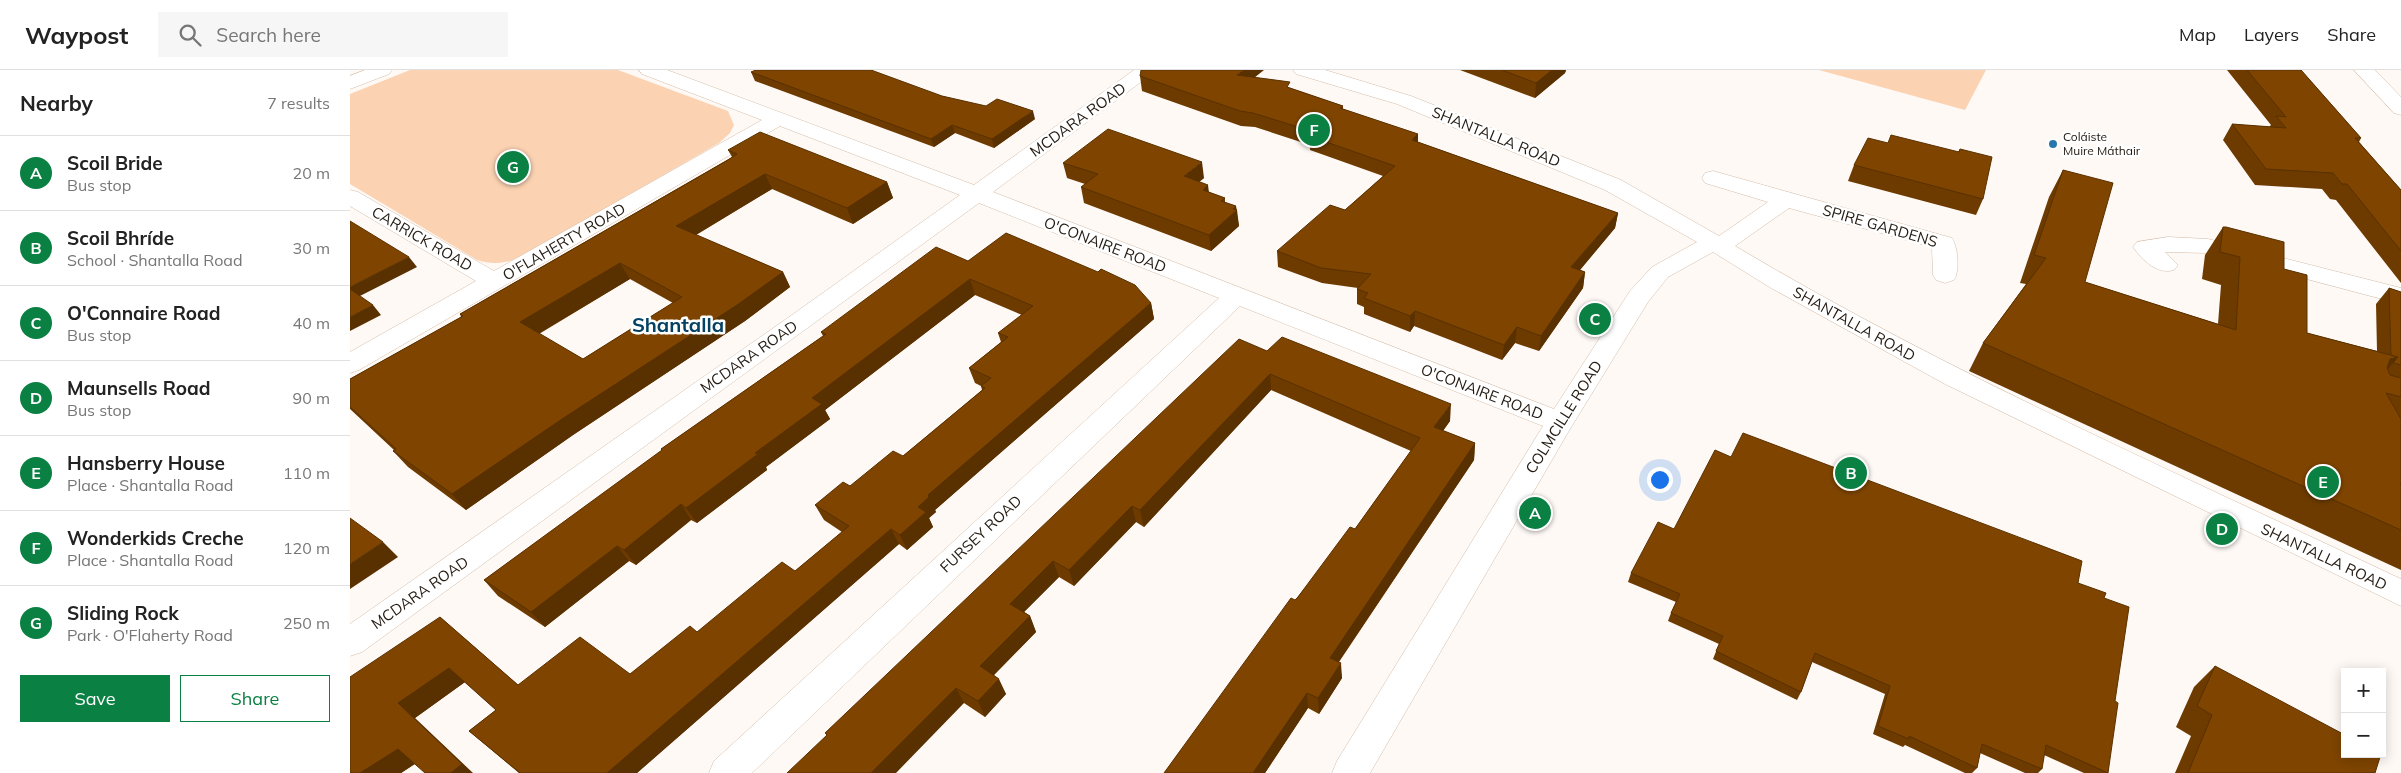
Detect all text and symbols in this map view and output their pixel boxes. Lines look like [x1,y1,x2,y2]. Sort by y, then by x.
search box [158,12,508,57]
text: Waypost [25,20,128,50]
icon: search [176,21,204,49]
text: Search here [216,23,321,47]
text: Map [2179,23,2216,46]
text: Layers [2244,23,2299,46]
text: Share [2327,23,2376,46]
street label: MCDARA ROAD [1026,78,1130,161]
text: Nearby [20,90,93,116]
text: 7 results [267,93,330,113]
street label: SHANTALLA ROAD [1429,102,1563,171]
pin: F [1298,111,1330,149]
place label: Coláiste Muire Máthair [2063,129,2141,158]
marker: Coláiste Muire Máthair [2047,138,2059,150]
pin: G [497,148,529,186]
text: Scoil Bride [67,151,163,175]
text: A [30,163,42,183]
text: 20 m [293,163,330,183]
text: Bus stop [67,175,131,195]
street label: O'FLAHERTY ROAD [499,199,629,284]
street label: SPIRE GARDENS [1820,200,1940,251]
street label: CARRICK ROAD [368,202,476,275]
street label: O'CONAIRE ROAD [1041,212,1169,277]
text: Scoil Bhríde [67,226,174,250]
text: B [30,238,42,258]
text: 30 m [293,238,330,258]
text: School · Shantalla Road [67,250,243,270]
street label: SHANTALLA ROAD [1790,282,1919,365]
pin: C [1579,300,1611,338]
text: O'Connaire Road [67,301,221,325]
district label: Shantalla [632,312,724,337]
text: C [31,313,41,333]
text: 40 m [293,313,330,333]
street label: MCDARA ROAD [696,316,801,397]
text: Bus stop [67,325,131,345]
street label: COLMCILLE ROAD [1521,357,1606,477]
street label: O'CONAIRE ROAD [1418,359,1546,424]
text: Maunsells Road [67,376,211,400]
text: D [30,388,42,408]
text: 90 m [293,388,330,408]
text: Bus stop [67,400,131,420]
text: Hansberry House [67,451,225,475]
pin: B [1835,454,1867,492]
text: E [31,463,41,483]
text: 110 m [283,463,330,483]
pin: E [2307,463,2339,501]
your location [1647,467,1673,493]
text: Place · Shantalla Road [67,475,233,495]
street label: FURSEY ROAD [936,491,1025,576]
pin: A [1519,494,1551,532]
pin: D [2206,510,2238,548]
street label: SHANTALLA ROAD [2258,519,2390,594]
text: Wonderkids Creche [67,526,244,550]
text: F [31,538,41,558]
text: 120 m [283,538,330,558]
text: Place · Shantalla Road [67,550,233,570]
street label: MCDARA ROAD [367,552,472,633]
text: Sliding Rock [67,601,179,625]
text: G [30,613,42,633]
text: 250 m [283,613,330,633]
text: Park · O'Flaherty Road [67,625,233,645]
map controls [2341,668,2386,758]
button: + [2341,668,2386,713]
button: Save [20,675,170,722]
button: Share [180,675,330,722]
button: − [2341,713,2386,758]

